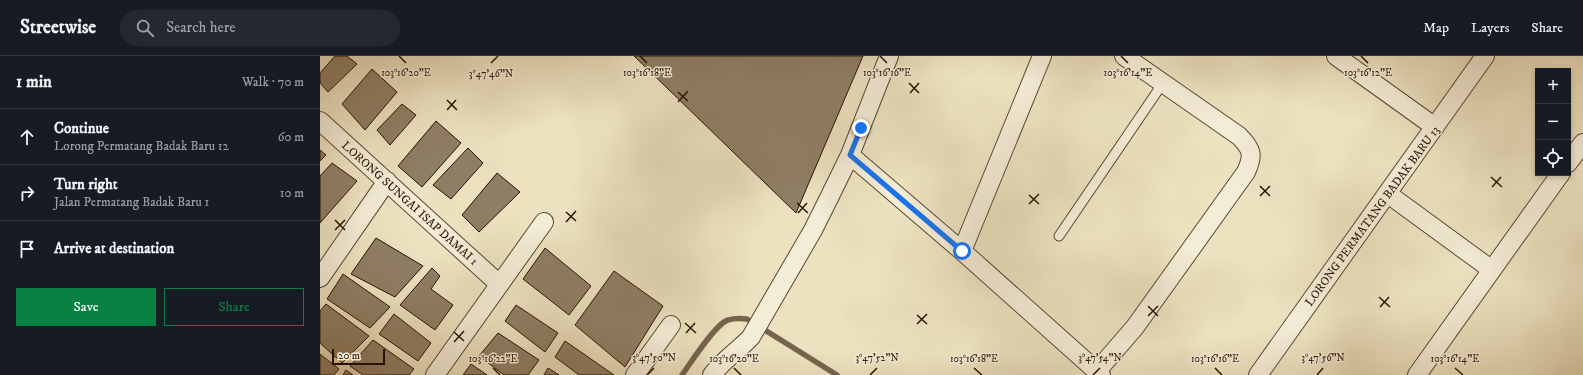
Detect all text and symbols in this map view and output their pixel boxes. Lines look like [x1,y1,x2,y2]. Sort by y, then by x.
search box [120,10,400,46]
text: Streetwise [20,16,96,39]
icon: search [134,17,156,39]
text: Search here [166,18,236,37]
text: Map [1423,19,1449,37]
text: Layers [1471,19,1509,37]
text: Share [1531,19,1563,37]
text: 103°16'20"E [381,67,431,79]
text: 103°16'18"E [623,67,671,79]
text: 103°16'16"E [863,67,911,79]
text: 103°16'14"E [1104,67,1152,79]
text: 103°16'12"E [1344,67,1392,79]
text: 3°47'46"N [469,68,513,80]
map controls [1535,68,1571,176]
button: + [1535,68,1571,104]
text: 1 min [16,71,52,93]
text: Walk · 70 m [242,74,304,90]
button: − [1535,104,1571,140]
text: Continue [54,119,109,138]
route end [852,119,870,137]
street label: LORONG PERMATANG BADAK BARU 13 [1302,123,1443,309]
icon: ahead [16,126,38,148]
text: 60 m [278,129,304,145]
text: Lorong Permatang Badak Baru 12 [54,138,229,154]
street label: LORONG SUNGAI ISAP DAMAI 1 [338,138,481,269]
button: locate [1535,140,1571,176]
text: Turn right [54,175,117,194]
icon: right [16,182,38,204]
text: 10 m [280,185,304,201]
text: Jalan Permatang Badak Baru 1 [54,194,209,210]
icon: arrive [16,238,38,260]
text: Arrive at destination [54,239,174,258]
route start [953,242,971,260]
button: Save [16,288,156,326]
button: Share [164,288,304,326]
scale bar [332,347,385,366]
text: 20 m [338,349,360,363]
text: 3°47'50"N [632,352,676,364]
text: 3°47'52"N [855,352,899,364]
text: 3°47'54"N [1078,352,1122,364]
text: 3°47'56"N [1301,352,1345,364]
text: 103°16'22"E [468,353,518,365]
text: 103°16'20"E [709,353,759,365]
text: 103°16'18"E [950,353,998,365]
text: 103°16'16"E [1191,353,1239,365]
text: 103°16'14"E [1431,353,1479,365]

